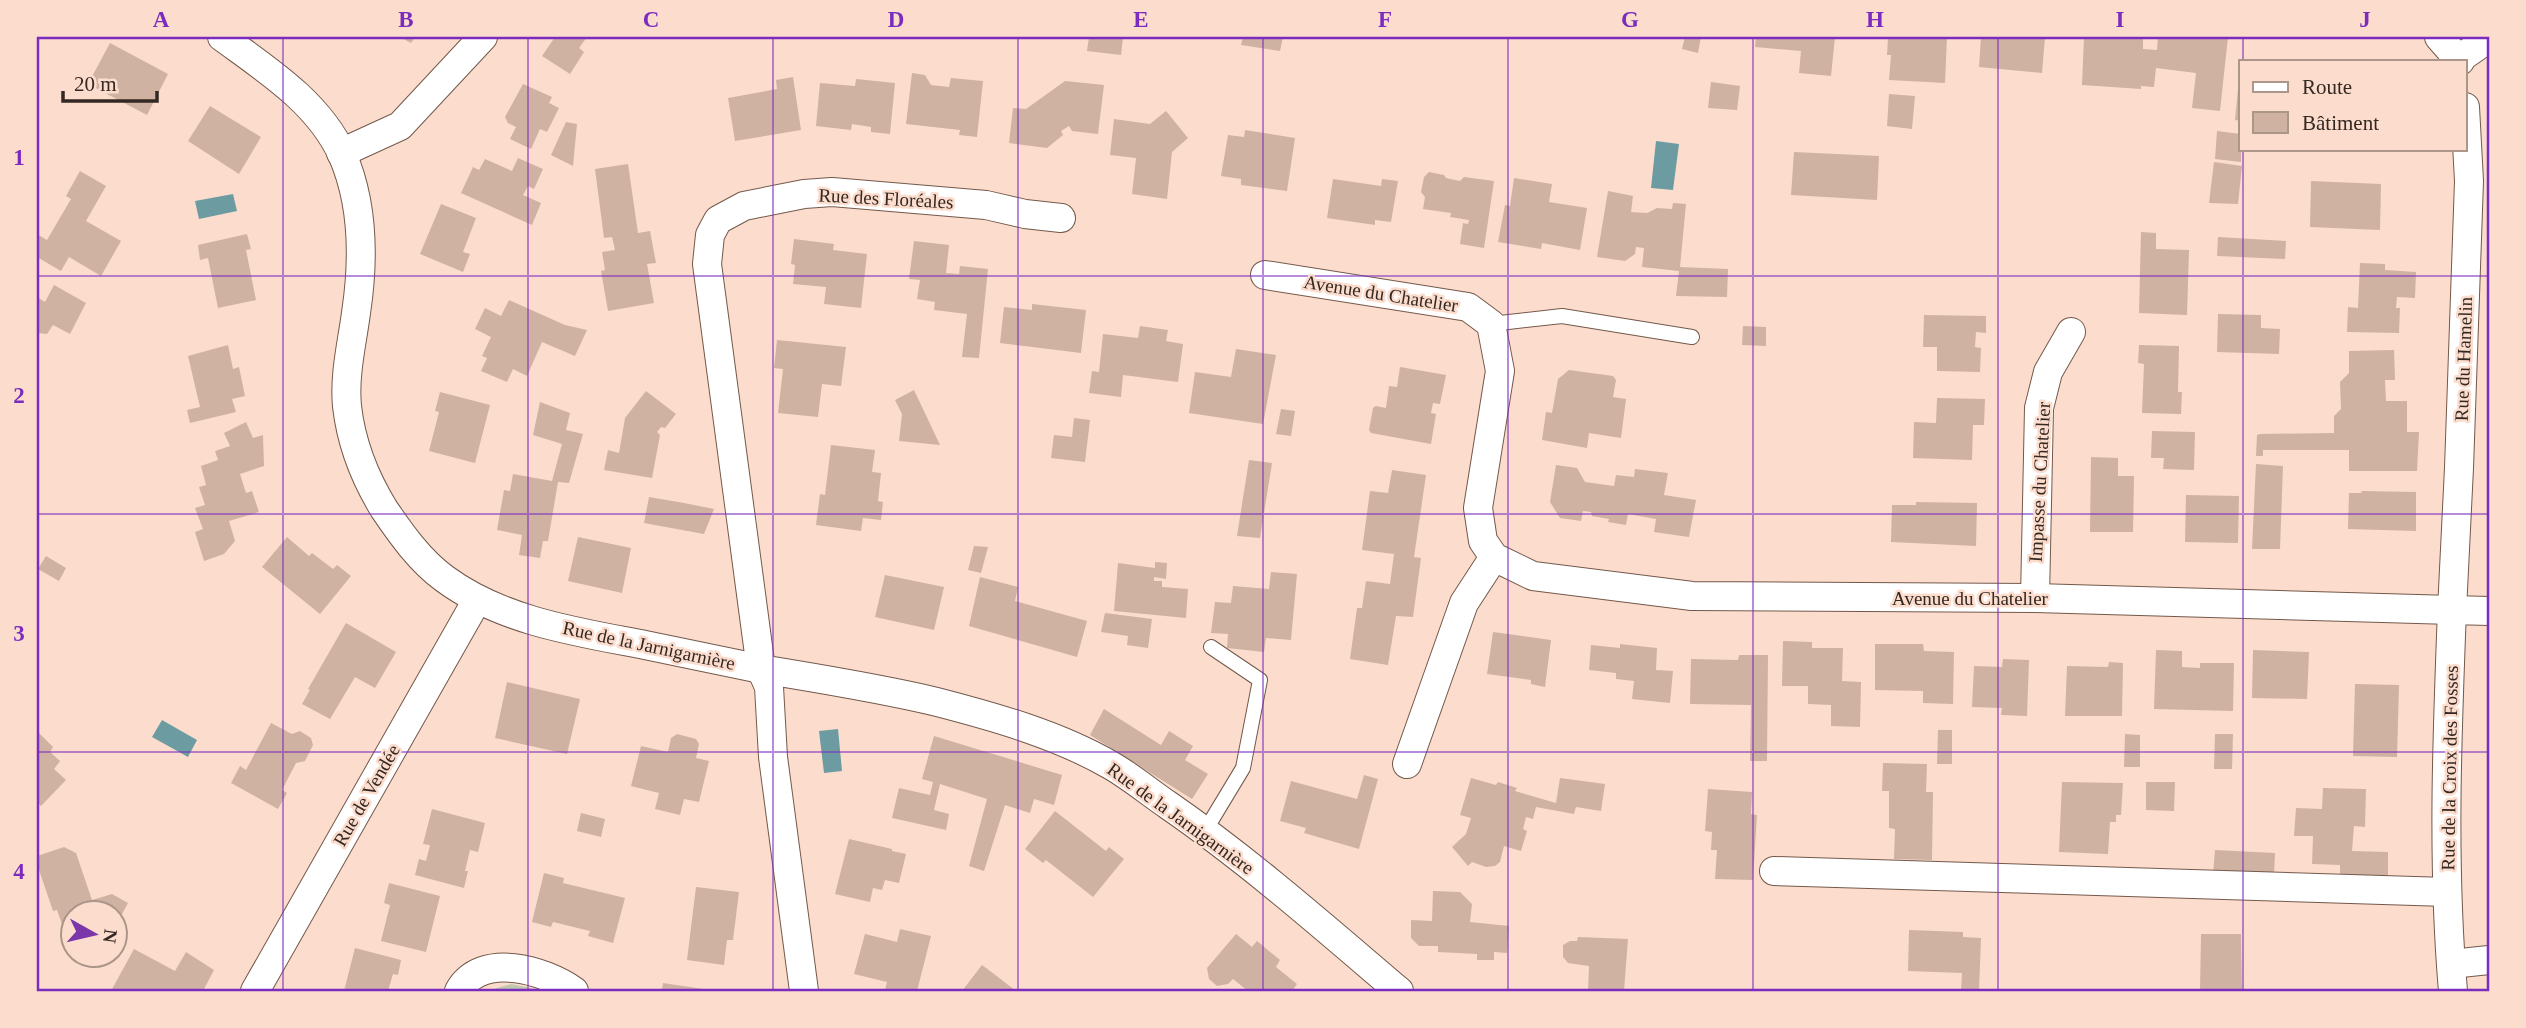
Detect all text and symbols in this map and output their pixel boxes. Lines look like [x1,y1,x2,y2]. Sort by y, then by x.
text: A [153,7,170,32]
text: B [398,7,414,32]
text: C [643,7,659,32]
text: D [888,7,904,32]
text: E [1133,7,1149,32]
text: F [1378,7,1392,32]
text: G [1621,7,1639,32]
text: H [1866,7,1884,32]
text: I [2116,7,2125,32]
text: J [2359,7,2371,32]
scale bar [63,60,158,104]
legend [2239,60,2466,150]
text: 20 m [74,72,117,96]
text: Route [2302,75,2352,99]
text: Bâtiment [2302,111,2379,135]
text: 1 [13,145,25,170]
street label: Rue des Floréales [818,184,954,213]
street label: Avenue du Chatelier [1302,271,1460,316]
street label: Rue du Hamelin [2451,296,2476,422]
text: 2 [13,383,25,408]
street label: Impasse du Chatelier [2025,401,2054,563]
street label: Avenue du Chatelier [1892,588,2049,609]
street label: Rue de la Jarnigarnière [561,617,737,674]
text: 3 [13,621,25,646]
street label: Rue de la Croix des Fosses [2437,665,2462,871]
street label: Rue de Vendée [329,741,404,850]
street label: Rue de la Jarnigarnière [1103,758,1258,879]
text: 4 [13,859,25,884]
north arrow [60,898,130,968]
text: N [99,928,122,945]

